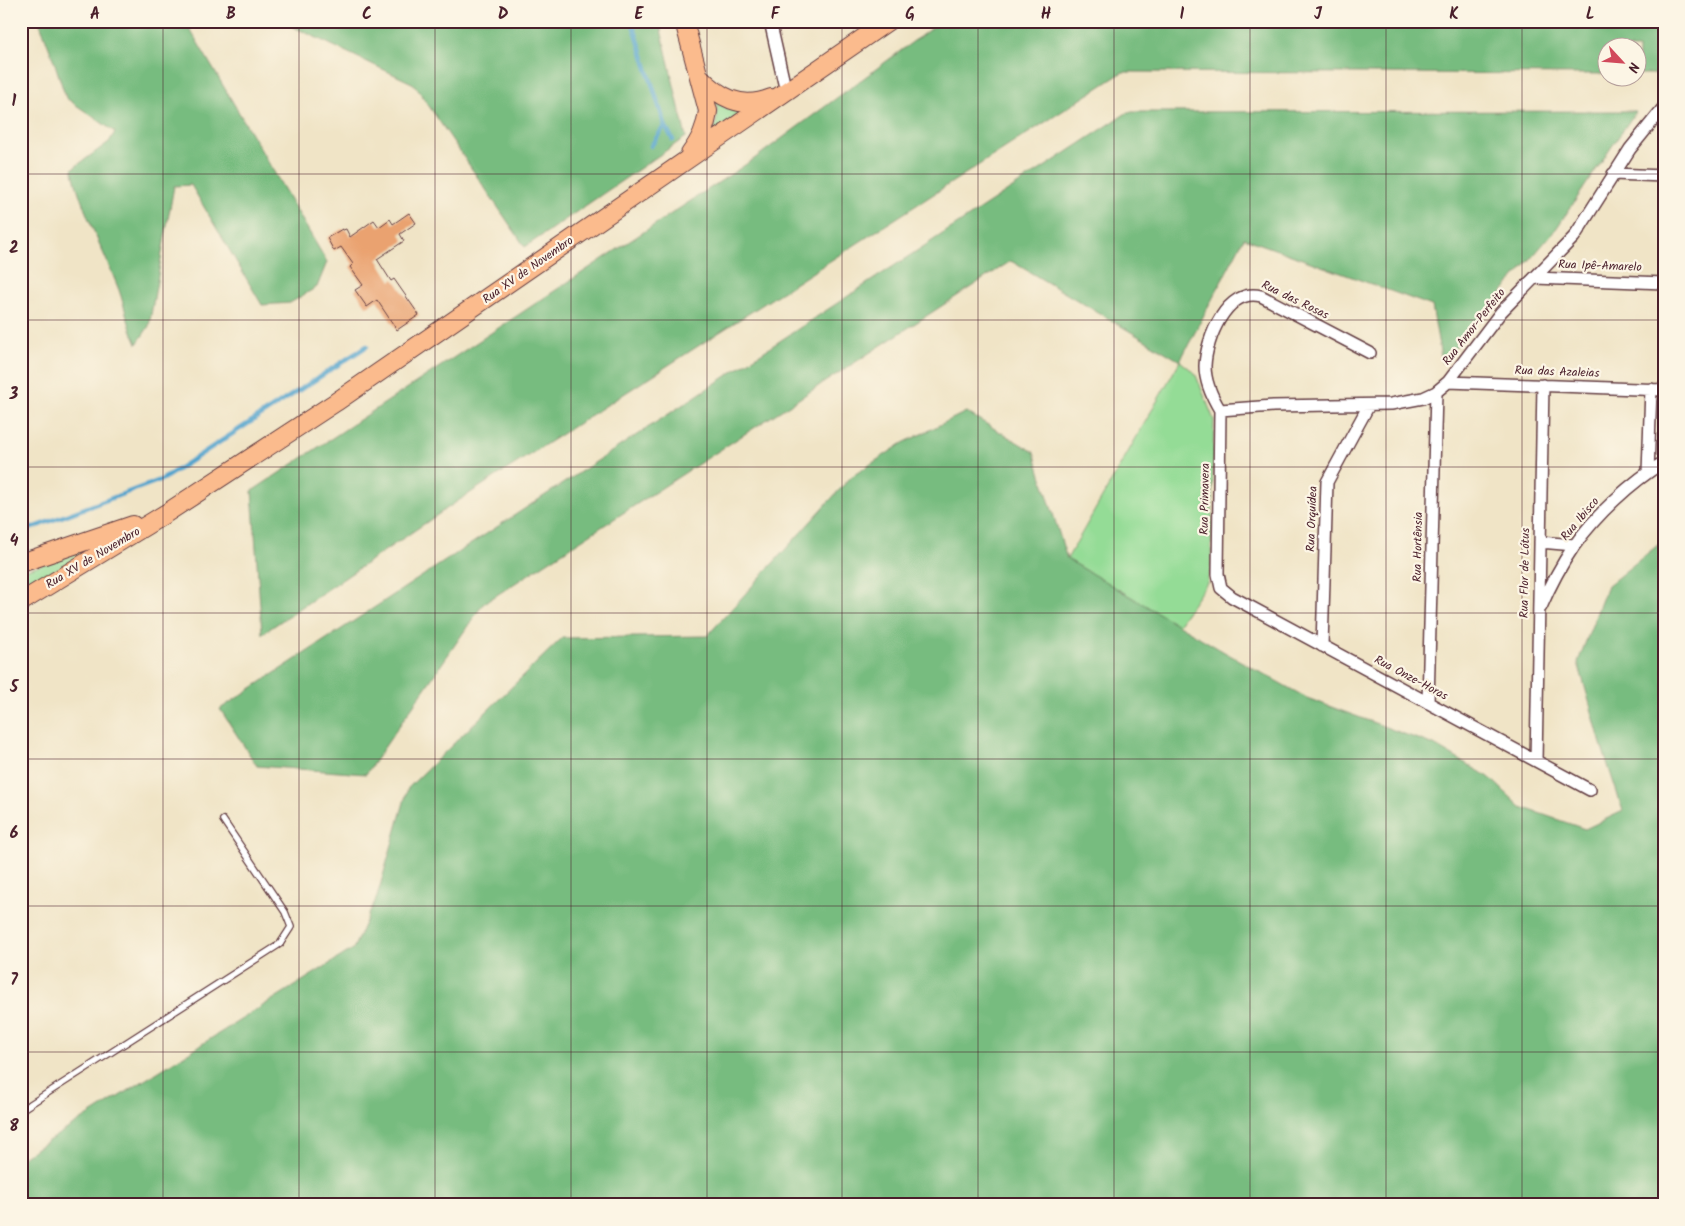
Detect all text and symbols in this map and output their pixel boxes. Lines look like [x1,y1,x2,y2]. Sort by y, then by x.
text: A [90,2,100,27]
text: B [226,2,236,27]
text: C [362,2,372,27]
text: D [498,2,509,27]
text: E [635,2,645,27]
text: F [771,2,781,27]
text: G [905,2,915,27]
text: H [1041,2,1051,27]
text: I [1180,2,1185,27]
text: J [1314,2,1323,27]
text: K [1449,2,1459,27]
text: L [1586,2,1594,27]
north arrow [1598,38,1648,88]
text: N [1621,58,1645,76]
text: 1 [12,89,17,114]
street label: Rua XV de Novembro [479,231,577,309]
text: 2 [9,236,19,261]
street label: Rua Ipê-Amarelo [1558,255,1642,277]
street label: Rua das Rosas [1258,275,1332,325]
street label: Rua Amor-Perfeito [1438,284,1510,370]
street label: Rua das Azaleias [1514,361,1600,383]
text: 3 [9,382,19,407]
street label: Rua Primavera [1195,463,1215,535]
street label: Rua Orquídea [1301,485,1323,552]
street label: Rua Ibisco [1556,493,1604,545]
street label: Rua Hortênsia [1408,511,1428,582]
street label: Rua XV de Novembro [42,522,144,594]
street label: Rua Flor de Lótus [1515,528,1535,618]
text: 4 [10,529,19,554]
street label: Rua Onze-Horas [1371,651,1451,705]
text: 5 [9,675,20,700]
text: 6 [10,821,19,846]
text: 7 [10,968,18,993]
text: 8 [9,1114,19,1139]

